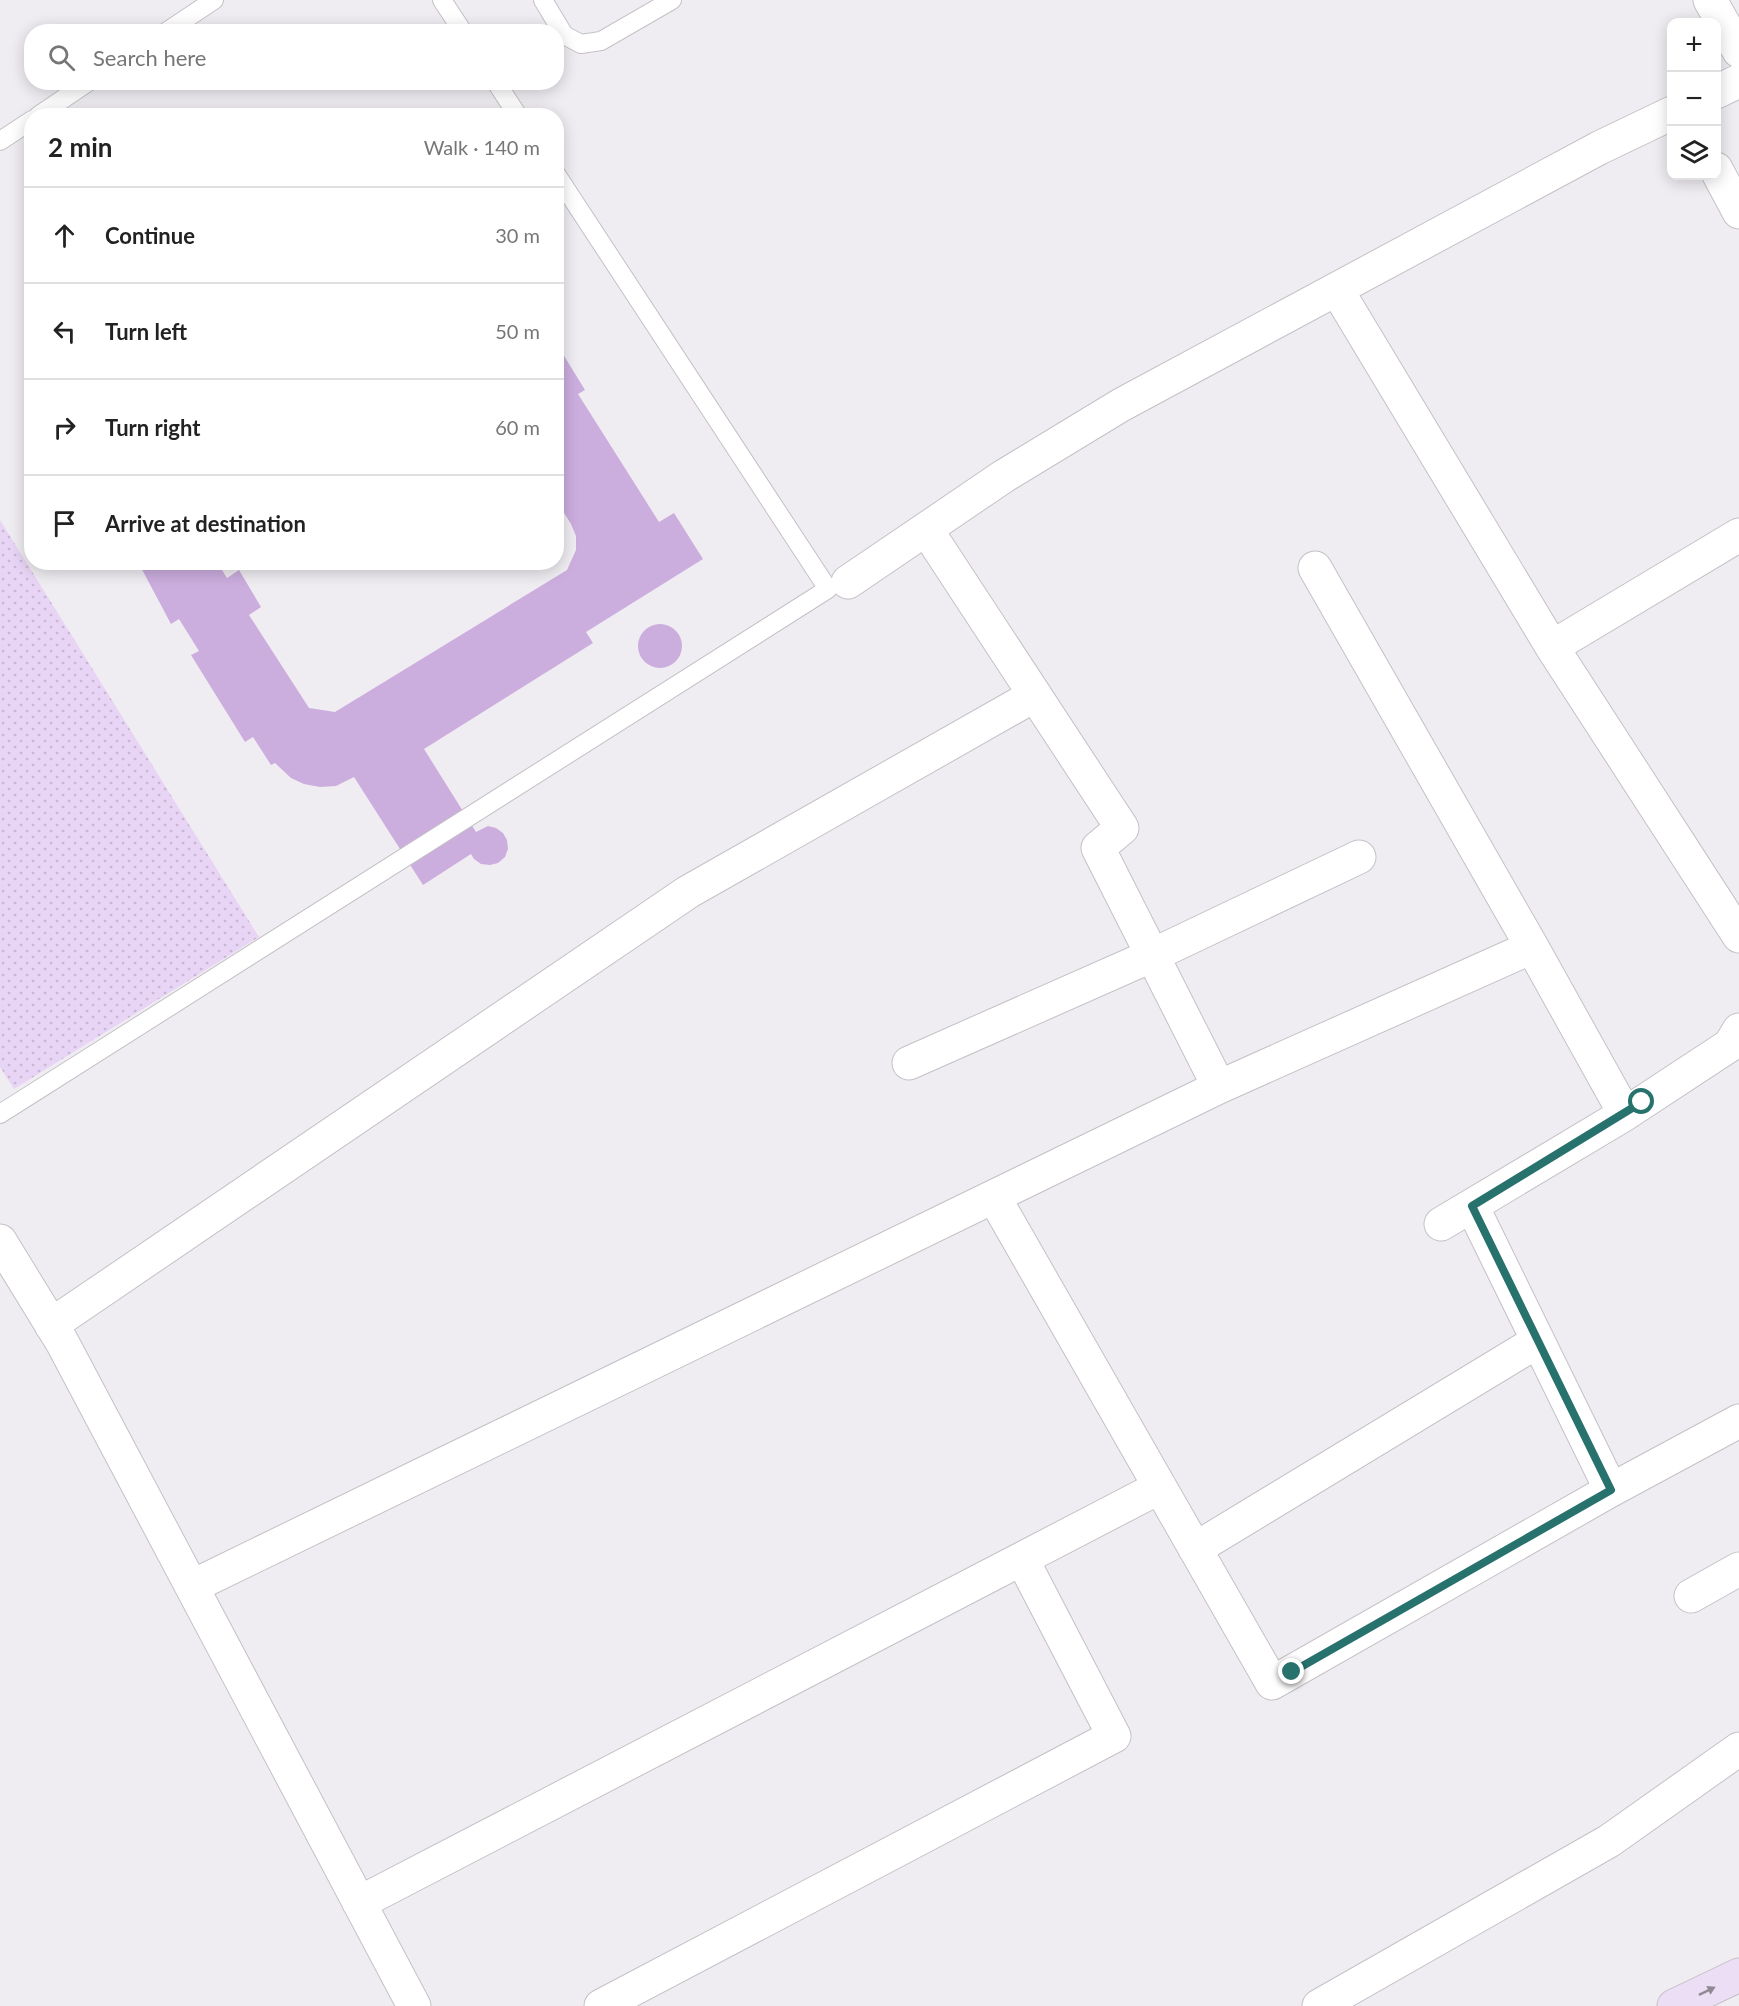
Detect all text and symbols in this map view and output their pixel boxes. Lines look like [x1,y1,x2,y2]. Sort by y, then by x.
map controls [1667,18,1721,180]
button: + [1667,18,1721,72]
search box [24,24,564,90]
icon: search [45,41,78,74]
text: Search here [93,44,206,71]
button: − [1667,72,1721,126]
button: layers [1667,126,1721,180]
text: 2 min [48,131,112,163]
text: Walk · 140 m [424,135,540,159]
icon: ahead [48,219,81,252]
text: Continue [105,222,195,249]
text: 30 m [495,223,540,247]
icon: left [48,315,81,348]
text: Turn left [105,318,187,345]
text: 50 m [495,319,540,343]
icon: right [48,411,81,444]
text: Turn right [105,414,200,441]
text: 60 m [495,415,540,439]
icon: arrive [48,507,81,540]
text: Arrive at destination [105,510,306,537]
route start [1628,1088,1654,1114]
route end [1278,1658,1304,1684]
one-way arrow [1698,1987,1715,1996]

